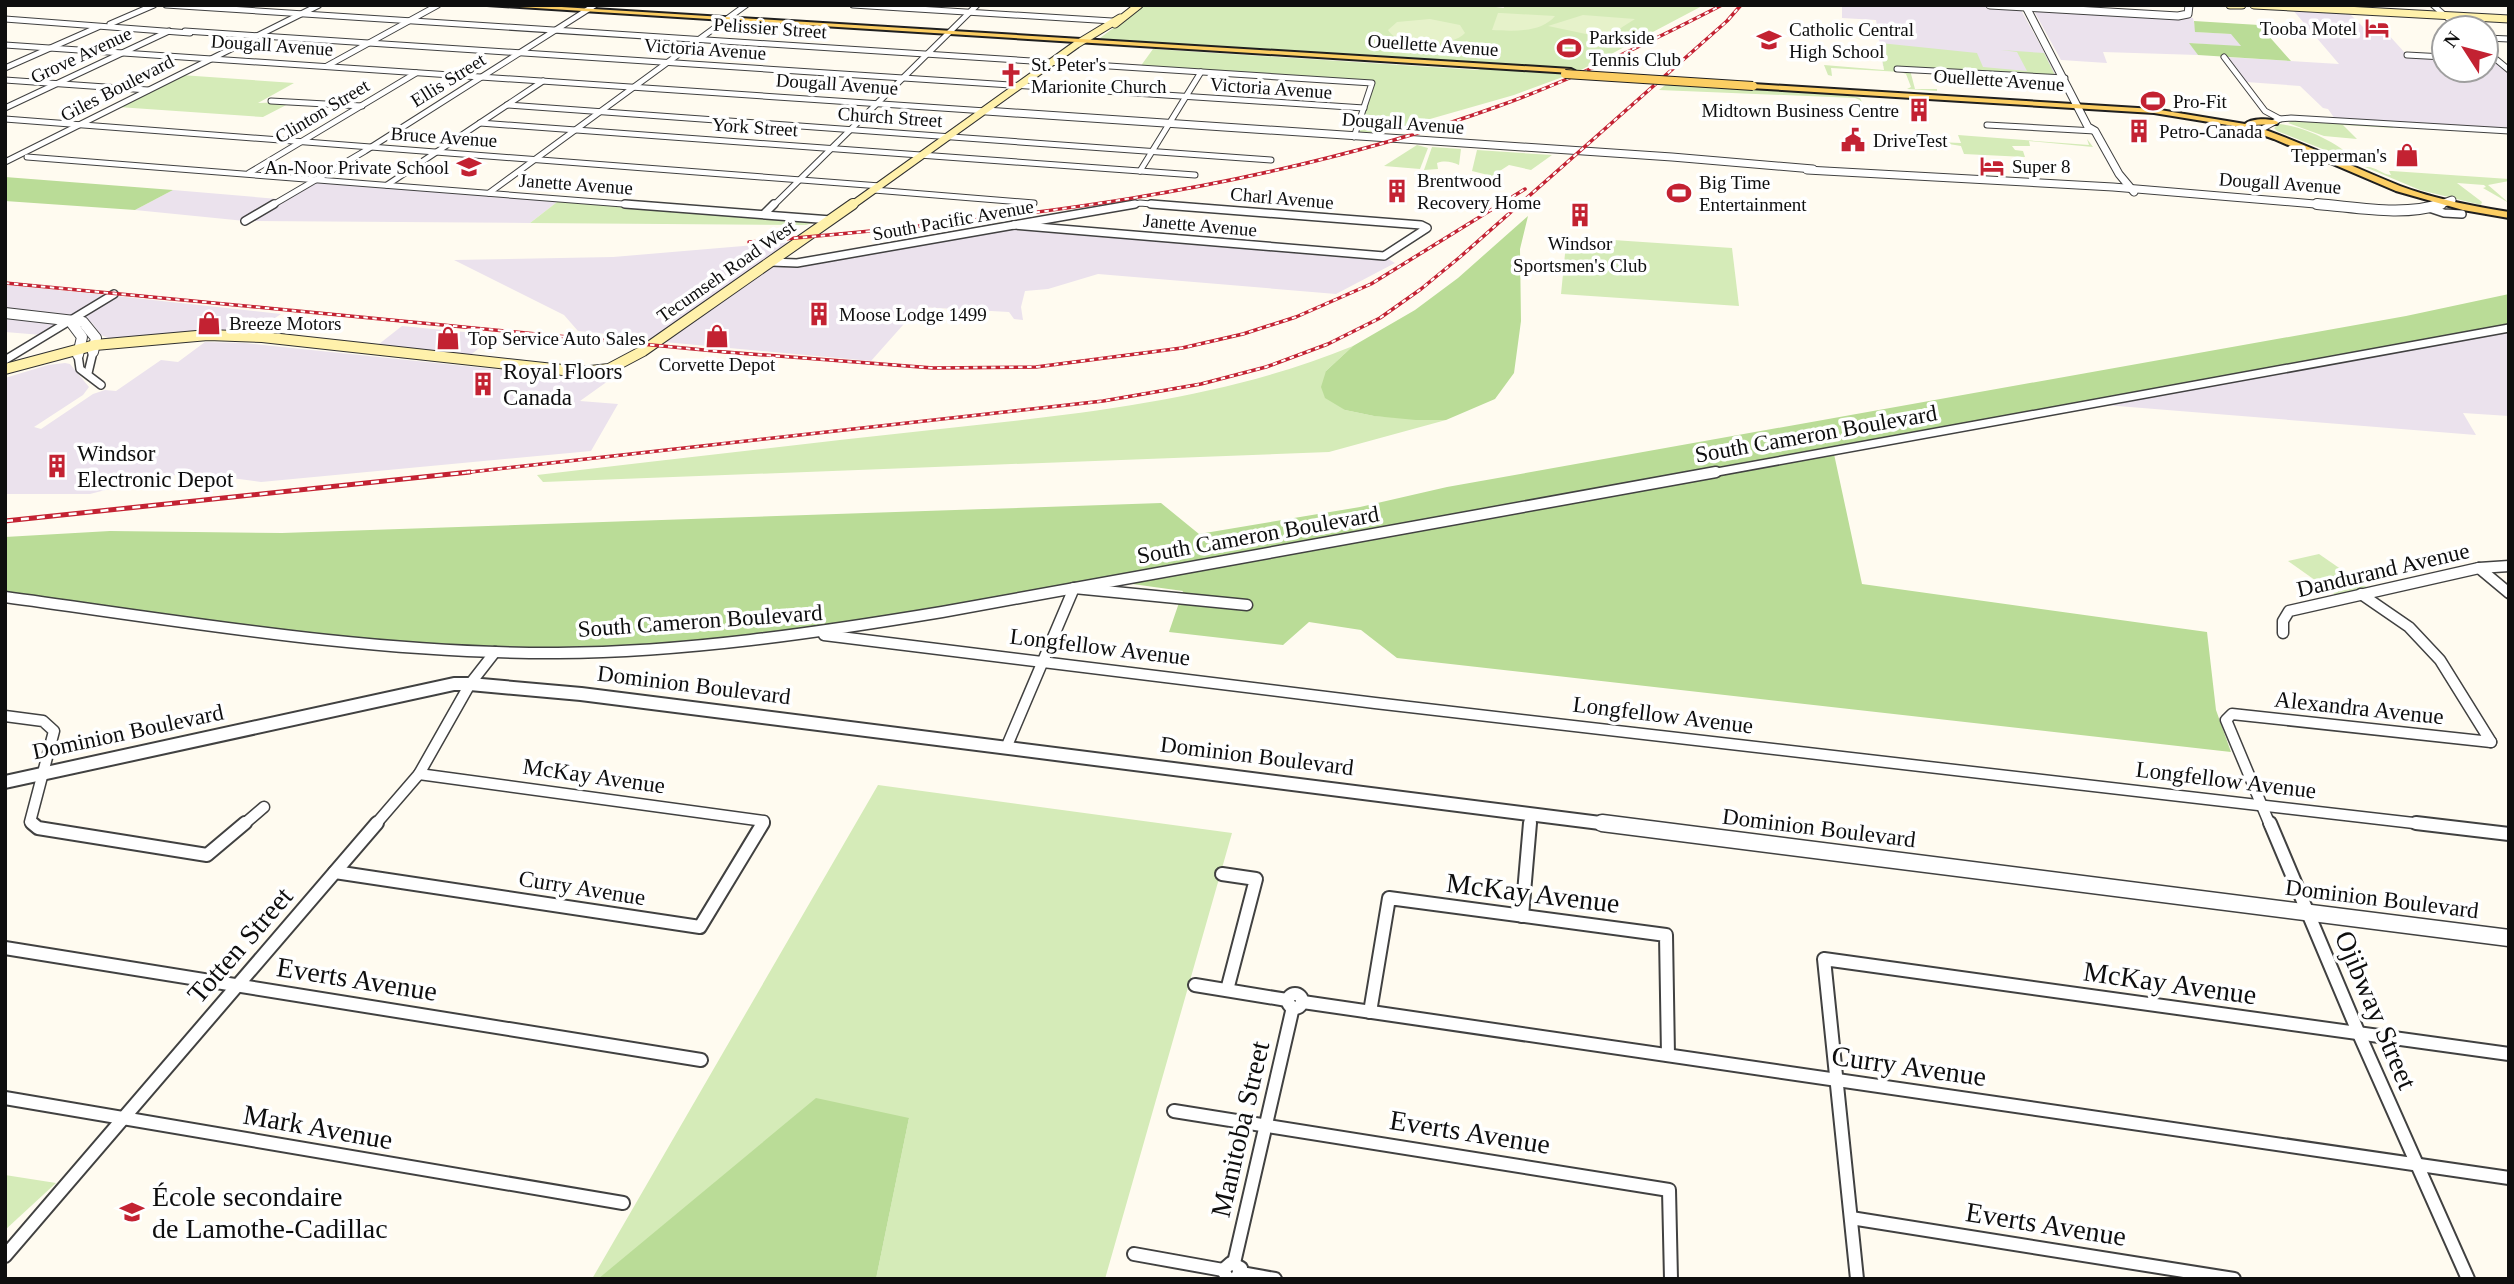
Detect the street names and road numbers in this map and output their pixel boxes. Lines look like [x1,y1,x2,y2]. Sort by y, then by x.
street label: Pelissier Street [713,14,828,42]
street label: Grove Avenue [27,22,135,88]
street label: Dougall Avenue [210,30,334,60]
street label: Ouellette Avenue [1367,30,1499,60]
street label: Victoria Avenue [643,34,767,64]
street label: Ellis Street [407,48,490,111]
street label: Giles Boulevard [57,50,177,126]
street label: Ouellette Avenue [1933,65,2065,95]
street label: Dougall Avenue [775,69,899,99]
street label: Victoria Avenue [1209,73,1333,103]
street label: Clinton Street [271,74,373,147]
street label: Church Street [837,103,944,131]
street label: Dougall Avenue [1341,108,1465,138]
street label: York Street [711,114,799,141]
street label: Bruce Avenue [390,123,498,151]
street label: Dougall Avenue [2218,168,2342,198]
street label: Janette Avenue [518,170,634,198]
street label: Charl Avenue [1229,183,1335,213]
street label: South Pacific Avenue [871,195,1035,245]
street label: Janette Avenue [1142,210,1258,240]
street label: Tecumseh Road West [653,215,800,327]
street label: South Cameron Boulevard [1693,400,1939,468]
street label: South Cameron Boulevard [1135,501,1381,569]
street label: Dandurand Avenue [2294,538,2472,602]
street label: South Cameron Boulevard [577,600,824,642]
street label: Longfellow Avenue [1008,624,1192,670]
street label: Dominion Boulevard [596,661,793,709]
street label: Alexandra Avenue [2273,687,2445,729]
street label: Longfellow Avenue [1571,692,1755,738]
street label: Dominion Boulevard [30,699,226,764]
street label: Dominion Boulevard [1159,732,1356,780]
street label: McKay Avenue [521,754,667,798]
street label: Longfellow Avenue [2134,757,2318,803]
street label: Dominion Boulevard [1721,804,1918,852]
street label: Curry Avenue [517,866,647,910]
street label: McKay Avenue [1445,867,1621,919]
street label: Dominion Boulevard [2284,875,2481,923]
street label: Totten Street [181,881,299,1009]
street label: Ojibway Street [2329,926,2423,1094]
street label: Everts Avenue [275,951,439,1007]
street label: McKay Avenue [2081,956,2259,1010]
street label: Manitoba Street [1205,1038,1275,1220]
street label: Curry Avenue [1830,1040,1988,1092]
street label: Mark Avenue [241,1099,395,1155]
street label: Everts Avenue [1388,1104,1552,1160]
street label: Everts Avenue [1964,1196,2128,1252]

